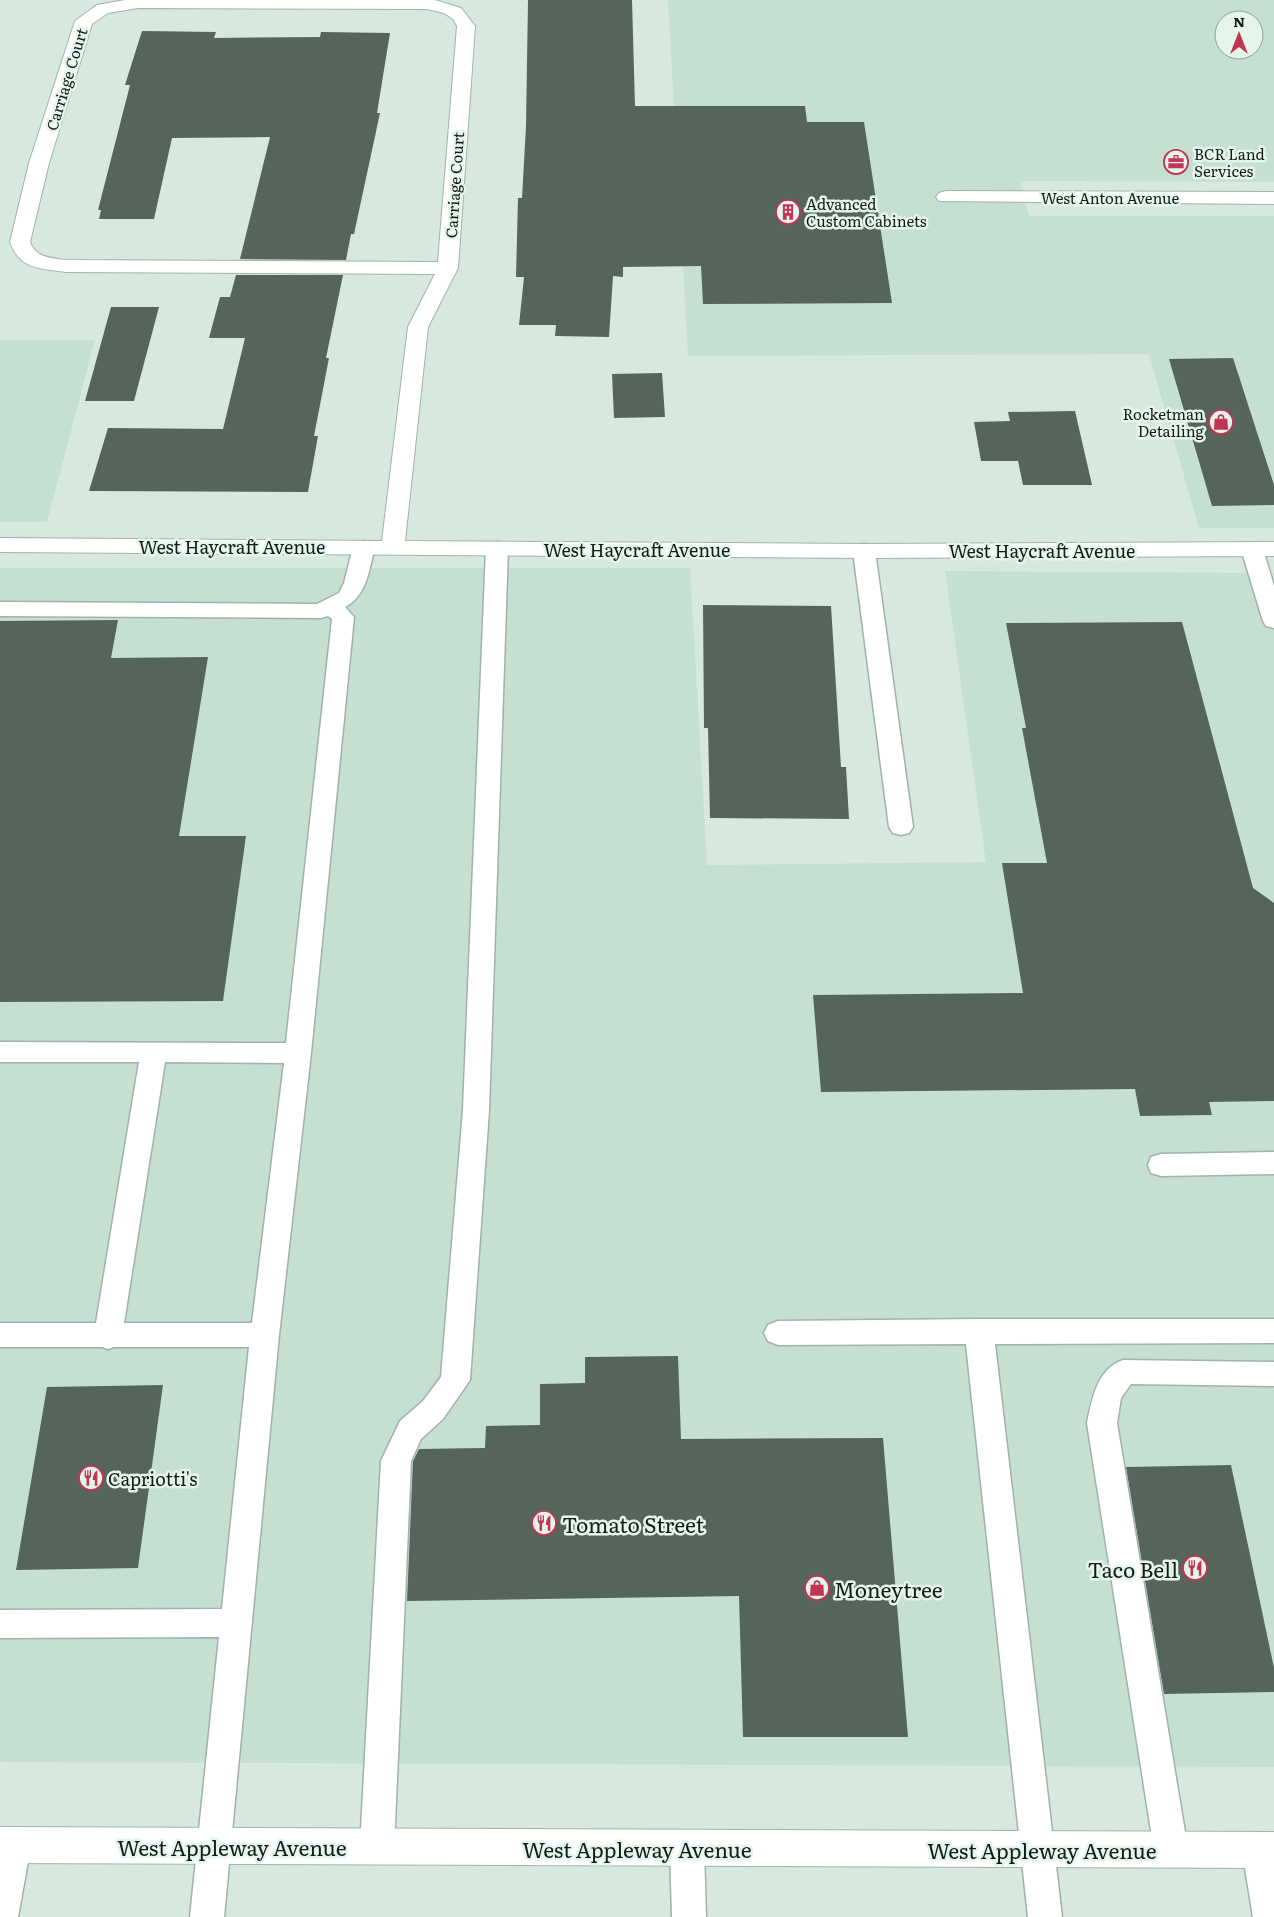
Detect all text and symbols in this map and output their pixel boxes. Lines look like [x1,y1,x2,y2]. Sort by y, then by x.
north arrow [1214,10,1264,60]
text: N [1233,11,1245,31]
street label: Carriage Court [39,25,93,133]
street label: Carriage Court [439,131,469,239]
place label: BCR Land Services [1194,142,1265,182]
office icon: BCR Land Services [1163,149,1189,175]
street label: West Anton Avenue [1041,186,1180,209]
place label: Advanced Custom Cabinets [806,192,927,232]
building icon: Advanced Custom Cabinets [775,199,801,225]
place label: Rocketman Detailing [1123,402,1205,442]
shop icon: Rocketman Detailing [1208,409,1234,435]
street label: West Haycraft Avenue [139,533,325,560]
street label: West Haycraft Avenue [544,536,730,563]
street label: West Haycraft Avenue [949,537,1135,564]
restaurant icon: Capriotti's [78,1465,104,1491]
place label: Capriotti's [108,1465,197,1492]
place label: Tomato Street [562,1508,705,1539]
restaurant icon: Tomato Street [531,1510,557,1536]
place label: Taco Bell [1087,1553,1178,1584]
restaurant icon: Taco Bell [1182,1555,1208,1581]
place label: Moneytree [834,1573,943,1604]
shop icon: Moneytree [804,1575,830,1601]
street label: West Appleway Avenue [117,1831,347,1862]
street label: West Appleway Avenue [522,1833,752,1864]
street label: West Appleway Avenue [927,1834,1157,1865]

